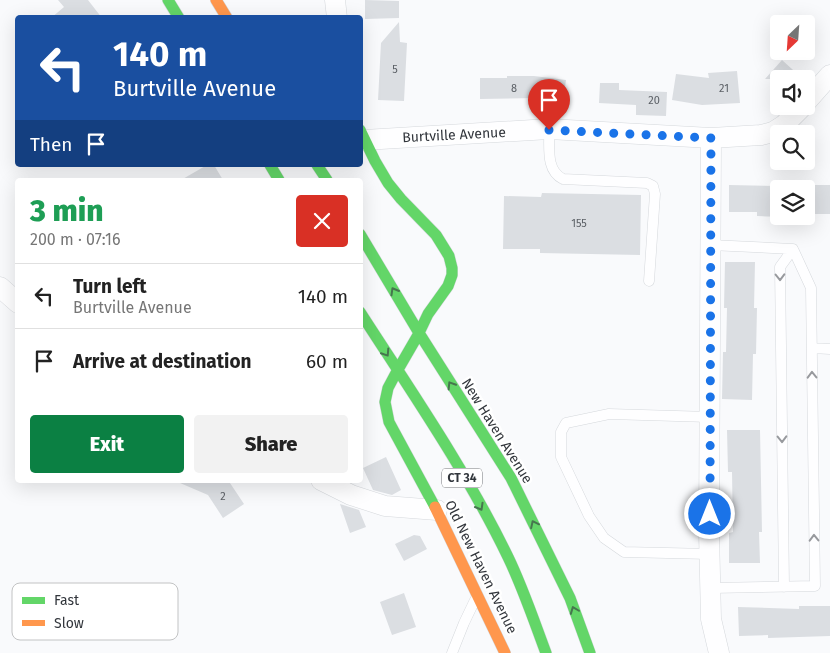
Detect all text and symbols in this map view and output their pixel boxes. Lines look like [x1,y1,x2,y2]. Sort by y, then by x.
north arrow [770,15,815,60]
map controls [770,15,815,225]
text: 140 m [113,33,207,75]
icon: left [30,35,95,100]
house number: 5 [392,63,398,76]
button: sound [770,70,815,115]
text: Burtville Avenue [113,75,276,102]
pin [528,79,570,130]
house number: 8 [511,82,517,95]
house number: 21 [719,82,729,95]
icon: arrive [535,86,563,114]
house number: 20 [648,94,660,107]
street label: Burtville Avenue [402,124,506,146]
button: search [770,125,815,170]
icon: arrive [82,130,110,158]
text: Then [30,133,72,156]
button: layers [770,180,815,225]
text: 3 min [30,193,104,229]
button: close [296,195,348,247]
house number: 155 [571,217,587,230]
text: 200 m · 07:16 [30,230,120,249]
one-way arrow [775,274,785,281]
text: Turn left [73,275,147,298]
icon: left [30,282,58,310]
text: 140 m [298,285,348,308]
one-way arrow [391,287,401,296]
text: Burtville Avenue [73,298,192,317]
icon: arrive [30,347,58,375]
one-way arrow [380,348,390,357]
text: Arrive at destination [73,350,252,373]
text: 60 m [306,350,348,373]
one-way arrow [807,371,817,378]
street label: New Haven Avenue [458,375,536,487]
one-way arrow [448,381,458,390]
button: Exit [30,415,184,473]
button: Share [194,415,348,473]
one-way arrow [777,436,787,444]
road number: CT 34 [442,468,482,488]
position arrow [683,487,735,539]
house number: 2 [220,490,226,503]
street label: Old New Haven Avenue [441,497,521,637]
one-way arrow [473,502,483,511]
one-way arrow [530,521,540,530]
one-way arrow [809,533,819,541]
legend [12,583,178,640]
text: Fast [54,592,80,609]
one-way arrow [570,606,580,615]
text: Slow [54,615,84,632]

